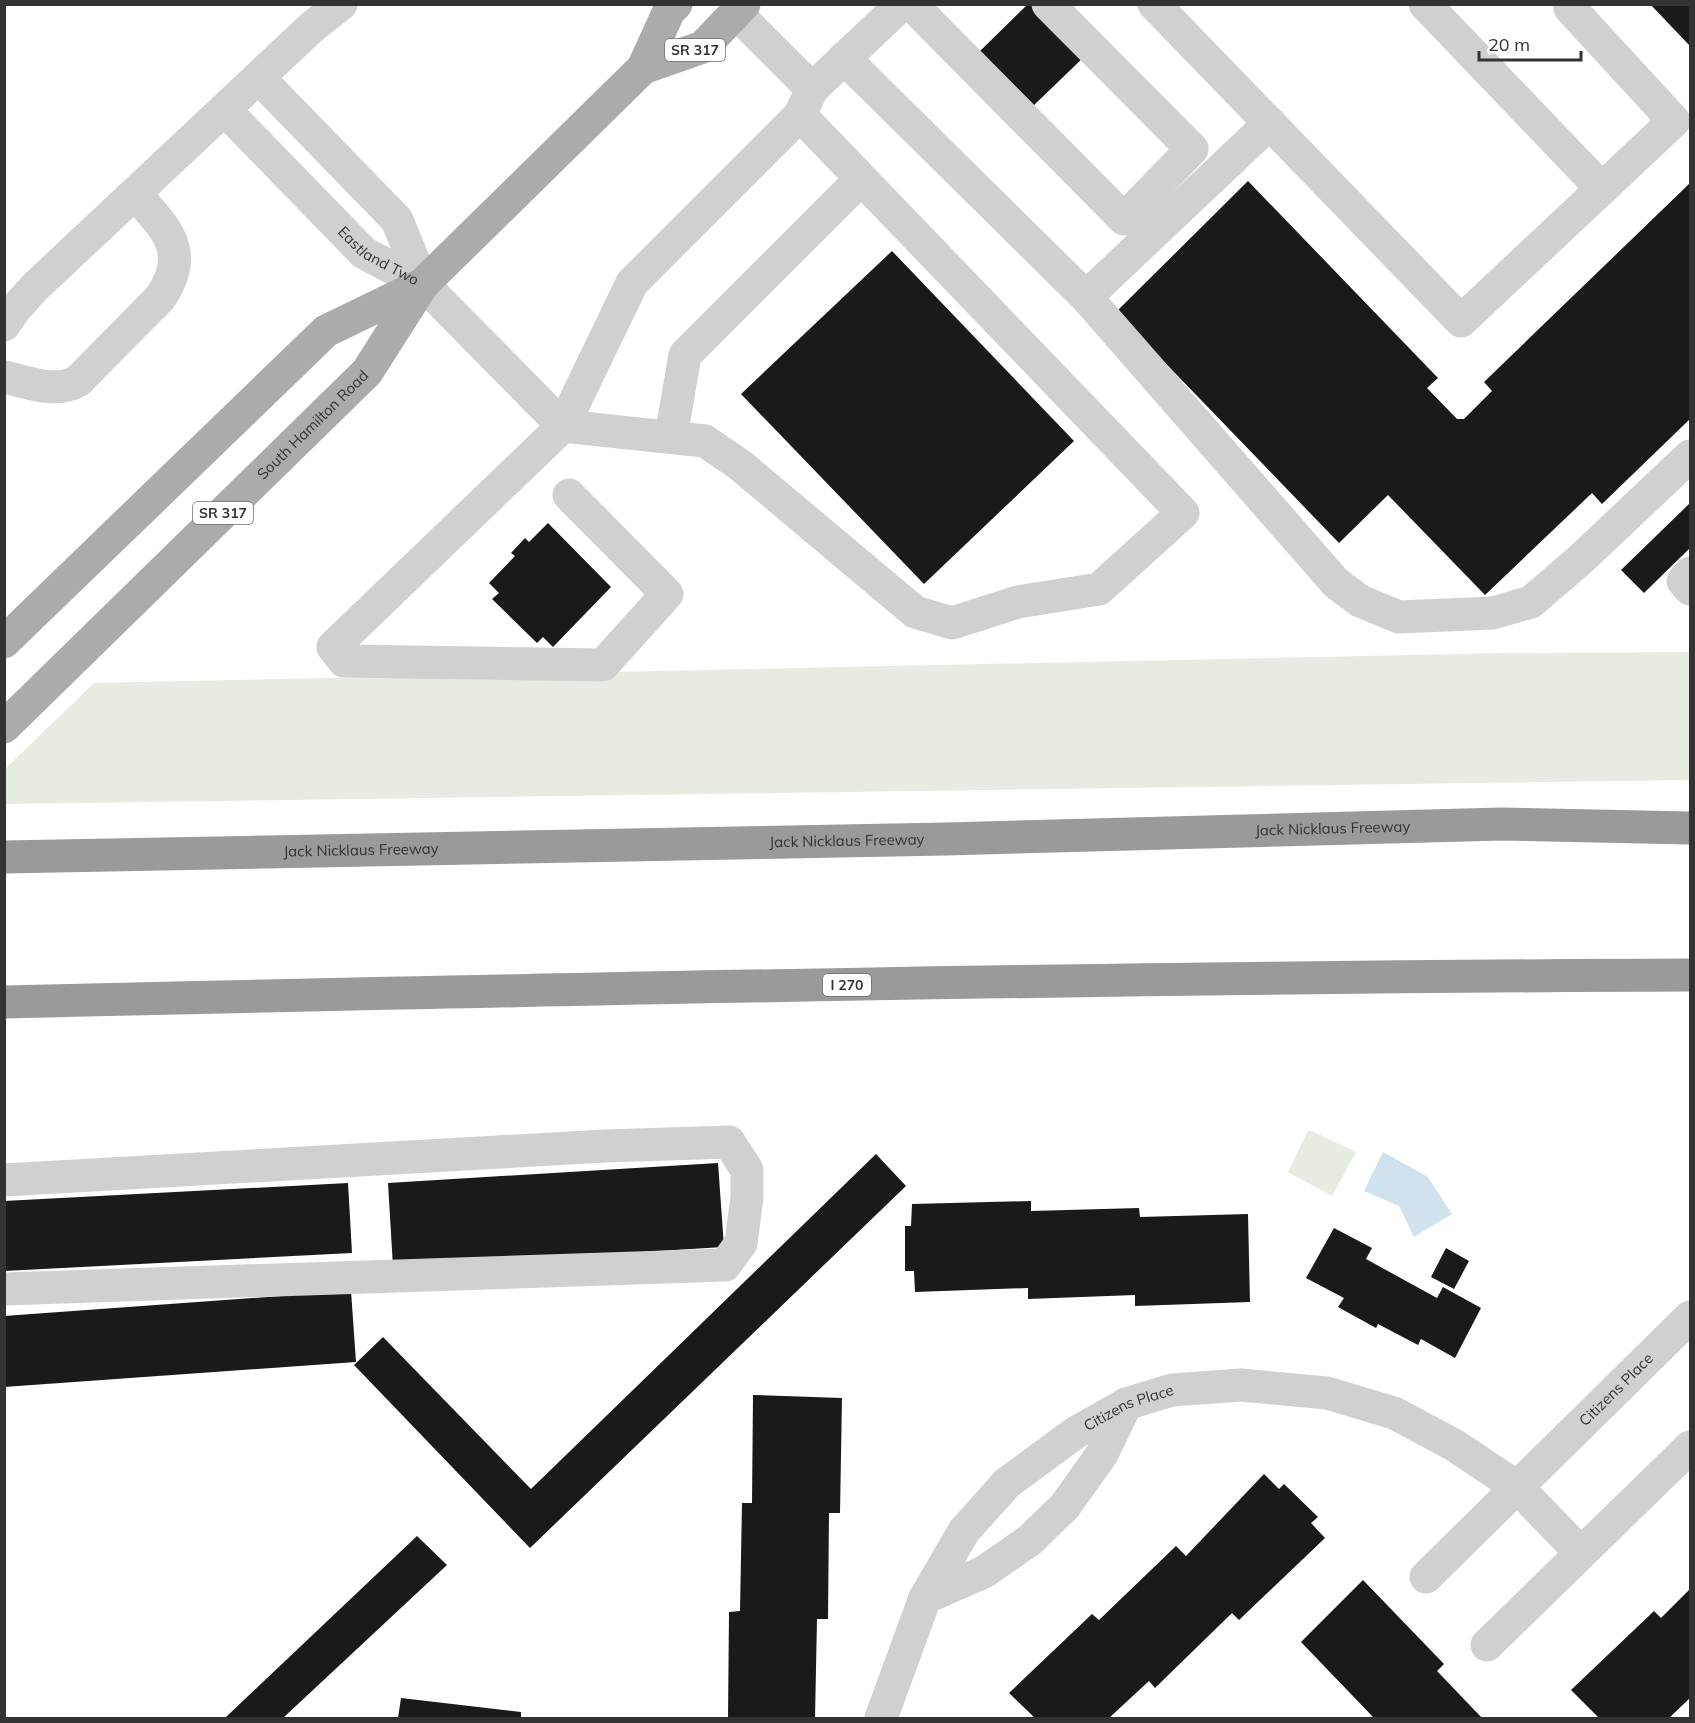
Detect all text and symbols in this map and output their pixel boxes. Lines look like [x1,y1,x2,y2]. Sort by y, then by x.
scale bar [1479,24,1581,62]
text: 20 m [1488,33,1530,56]
road number: SR 317 [665,39,725,61]
street label: Eastland Two [334,222,422,289]
street label: South Hamilton Road [253,366,372,483]
road number: SR 317 [193,502,253,524]
street label: Jack Nicklaus Freeway [1255,816,1411,840]
street label: Jack Nicklaus Freeway [769,829,925,851]
street label: Jack Nicklaus Freeway [283,839,439,861]
road number: I 270 [823,974,871,996]
street label: Citizens Place [1575,1349,1657,1430]
street label: Citizens Place [1080,1380,1176,1435]

